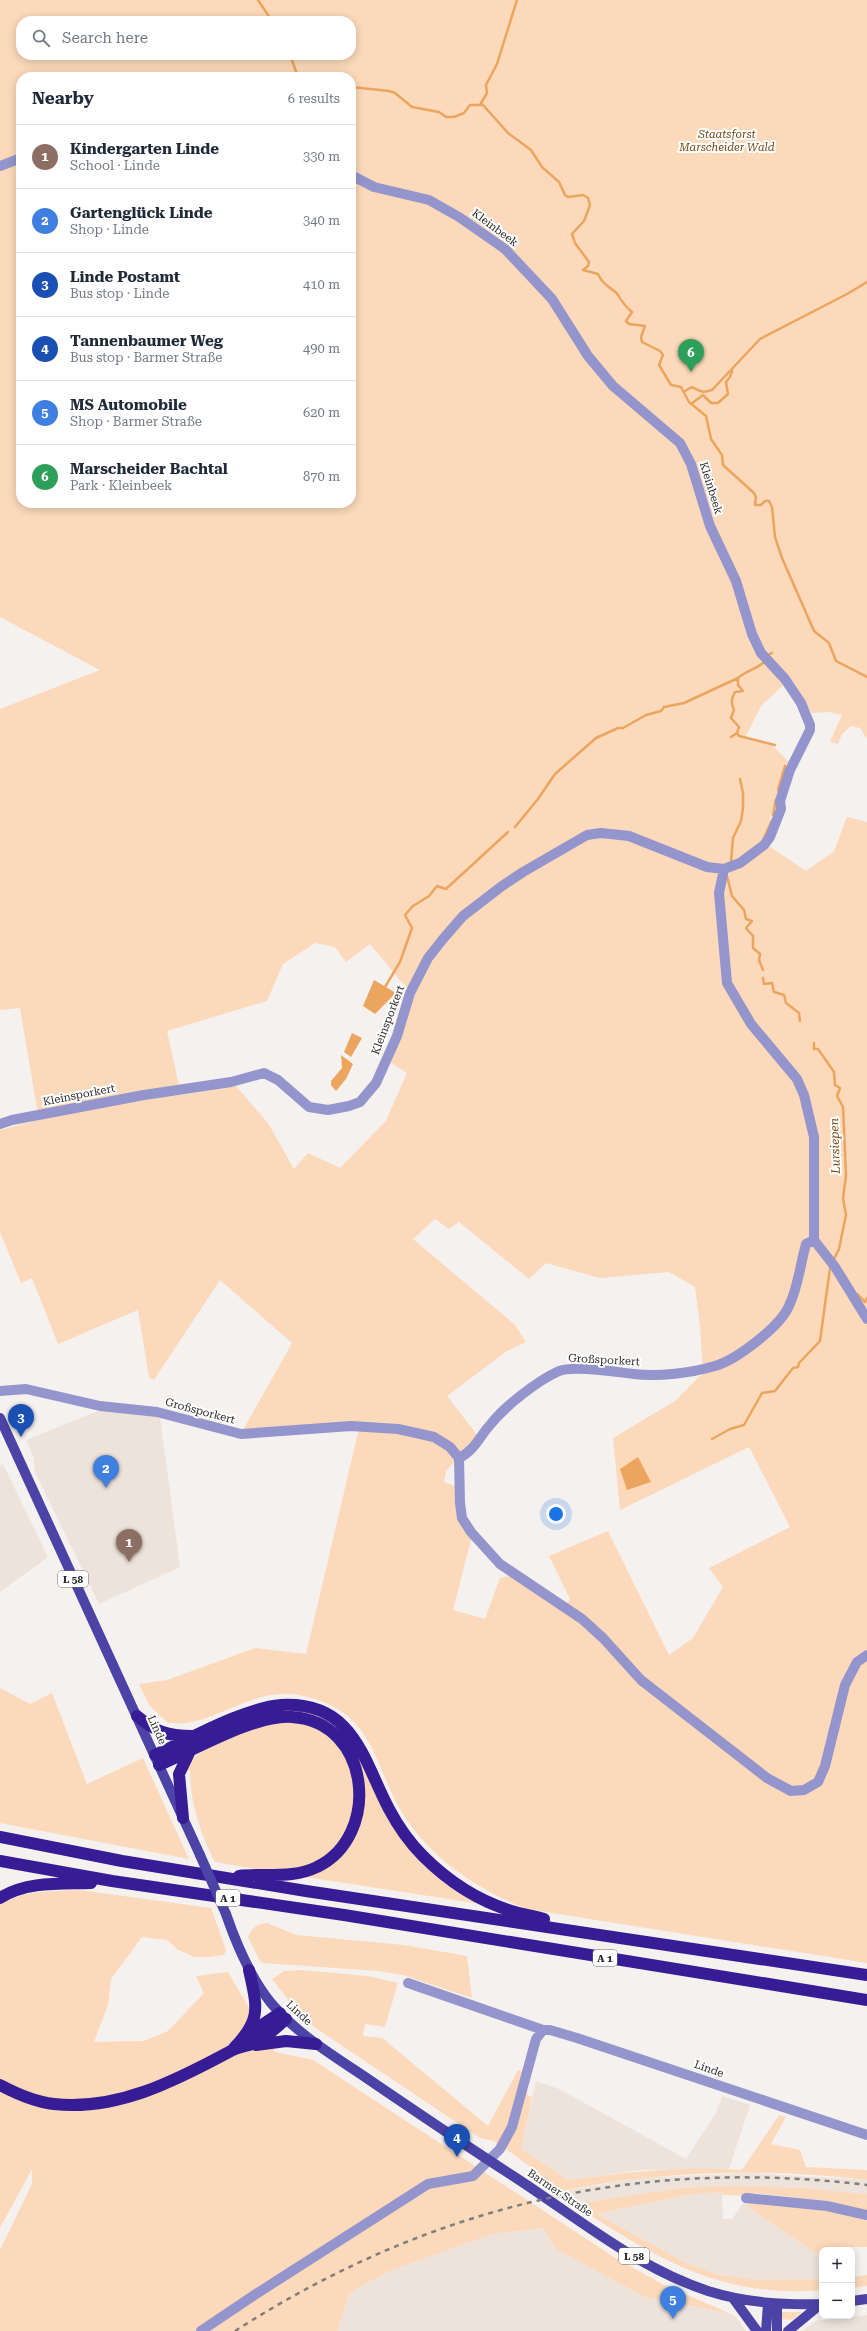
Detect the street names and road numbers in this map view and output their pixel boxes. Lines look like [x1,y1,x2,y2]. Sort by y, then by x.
street label: Kleinbeek [470,207,520,249]
street label: Kleinbeek [697,460,725,516]
street label: Kleinsporkert [369,984,407,1056]
street label: Kleinsporkert [42,1082,116,1108]
street label: Großsporkert [568,1352,640,1368]
street label: Großsporkert [164,1395,236,1427]
road number: L 58 [58,1571,88,1587]
street label: Linde [145,1713,169,1747]
road number: A 1 [216,1890,240,1906]
road number: A 1 [593,1950,617,1966]
street label: Linde [283,1998,315,2028]
street label: Linde [692,2058,726,2080]
street label: Barmer Straße [525,2167,595,2219]
road number: L 58 [619,2248,649,2264]

